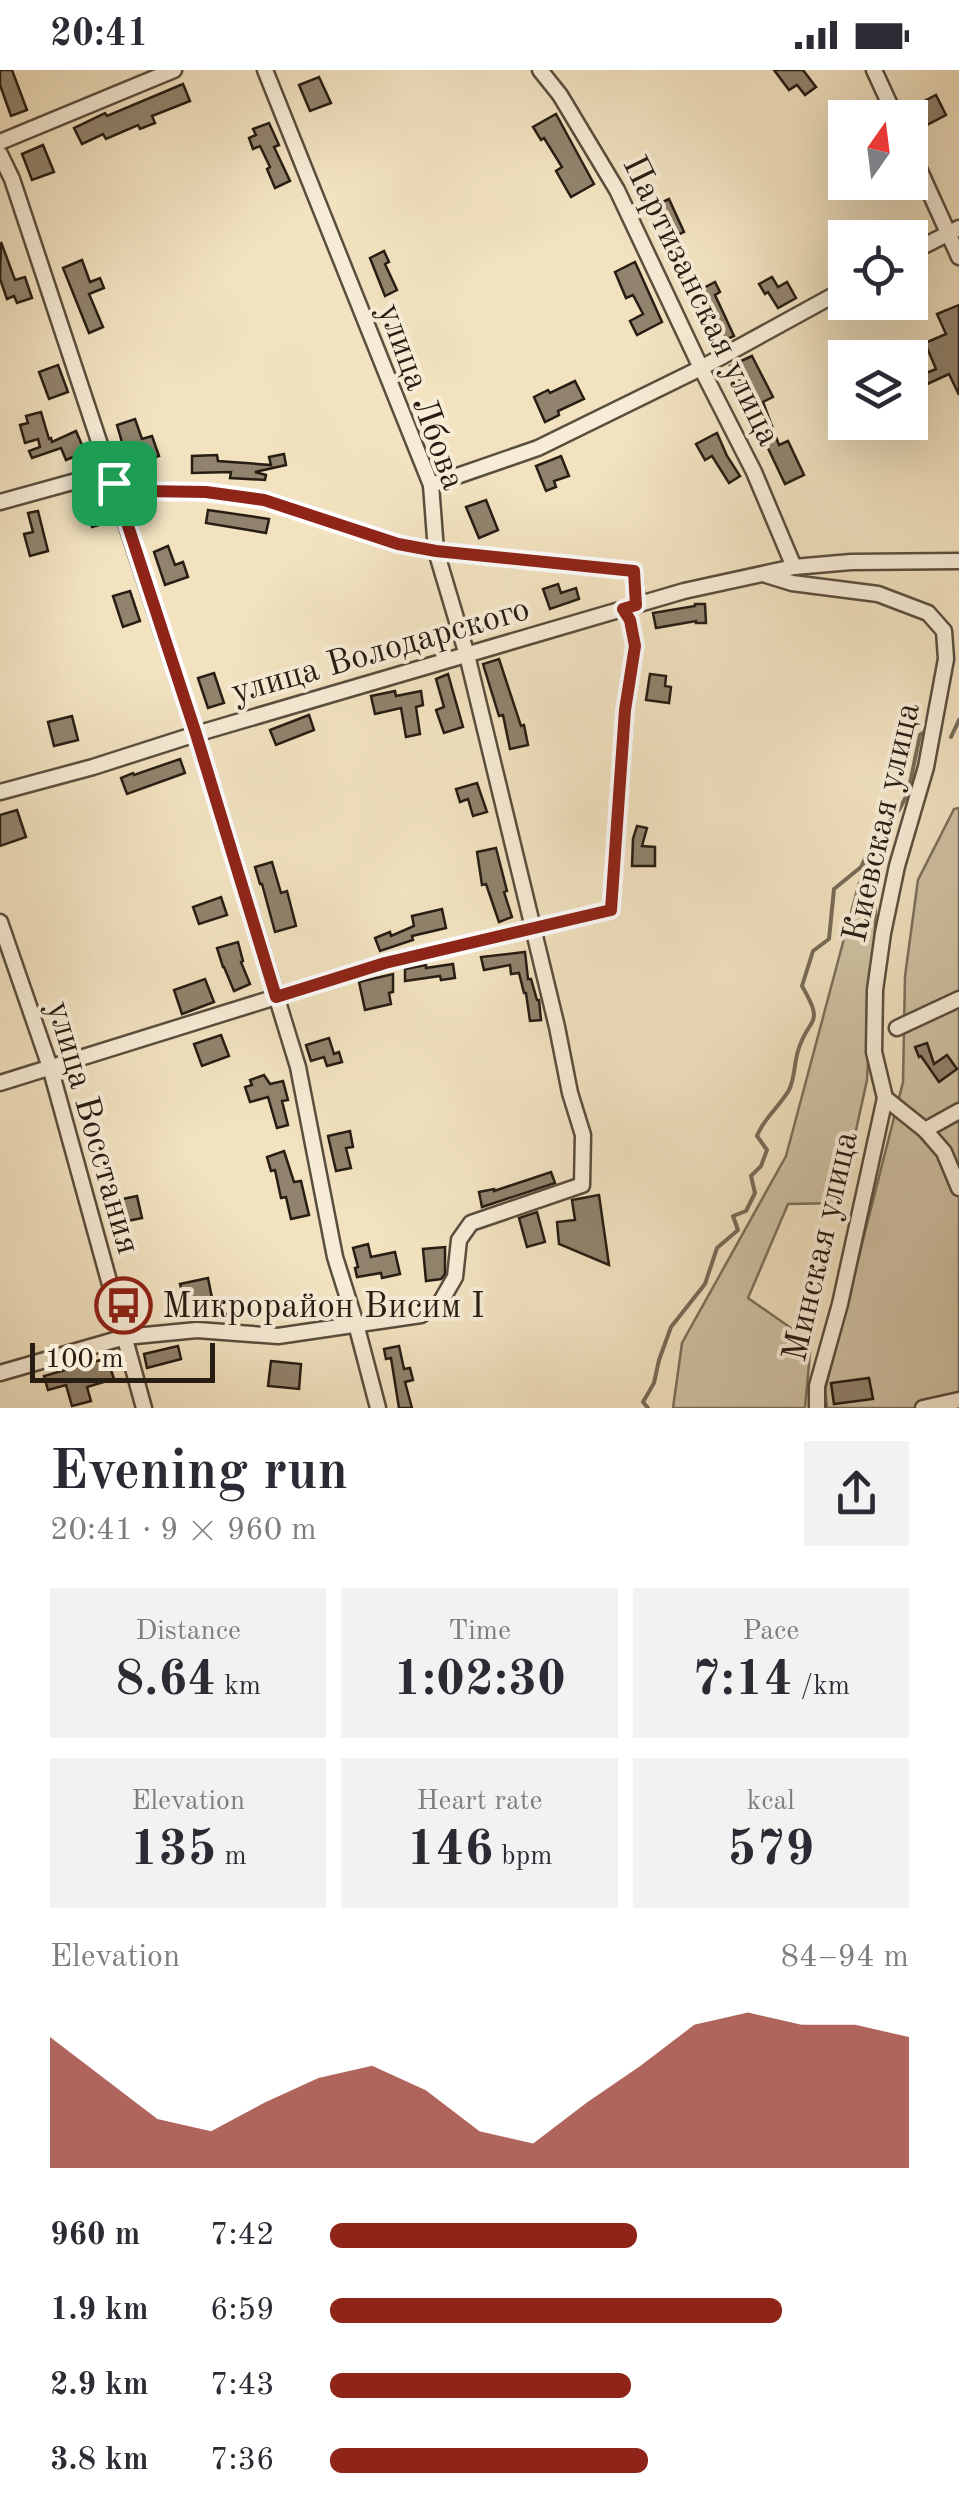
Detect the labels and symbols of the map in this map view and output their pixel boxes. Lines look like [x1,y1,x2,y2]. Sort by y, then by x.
north arrow [828,100,928,200]
street label: Партизанская улица [615,151,786,452]
street label: улица Лбова [371,299,471,495]
pin [72,441,157,526]
street label: улица Володарского [228,592,534,711]
street label: Киевская улица [838,699,927,946]
street label: улица Восстания [40,997,145,1258]
street label: Минская улица [778,1128,865,1365]
bus stop icon: Микрорайон Висим I [93,1275,153,1335]
place label: Микрорайон Висим I [162,1290,485,1325]
scale bar [30,1338,215,1382]

